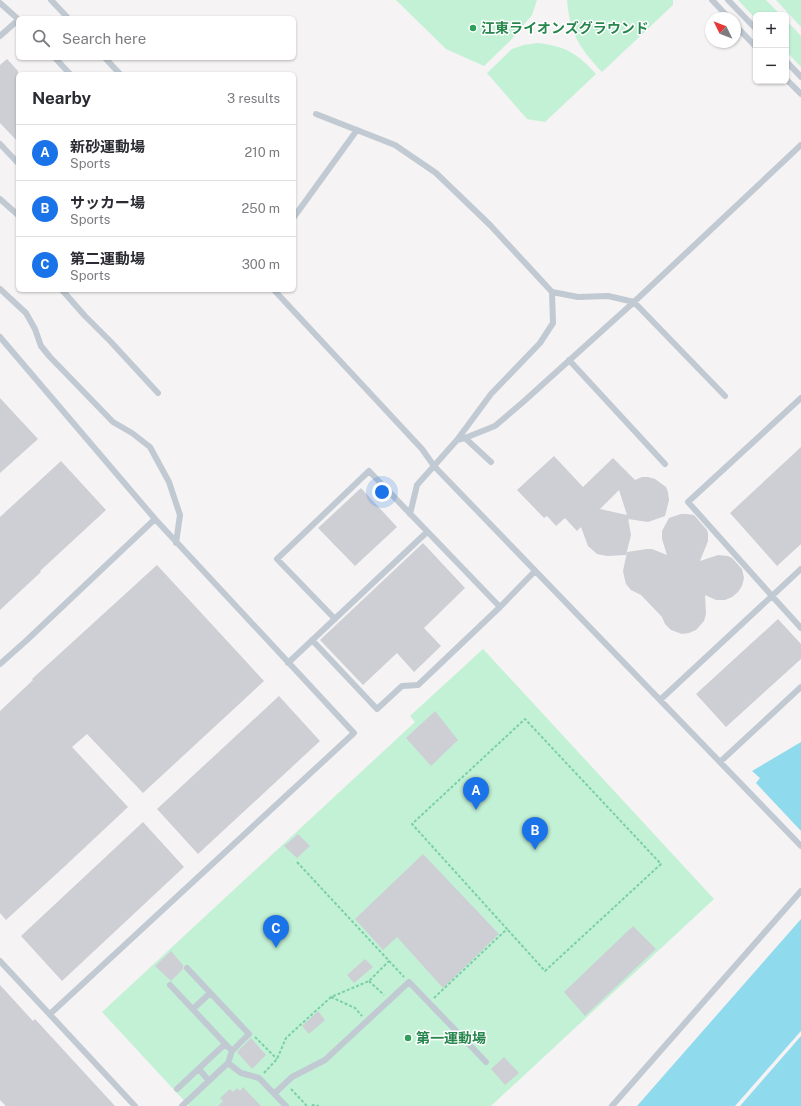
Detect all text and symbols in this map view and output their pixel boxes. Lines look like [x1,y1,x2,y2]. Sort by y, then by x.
north arrow [705,12,741,48]
map controls [753,12,789,84]
button: + [753,12,789,48]
search box [16,16,296,60]
place label: 江東ライオンズグラウンド [481,20,649,36]
marker: 江東ライオンズグラウンド [468,23,478,33]
icon: search [30,27,52,49]
text: Search here [62,30,146,47]
button: − [753,48,789,84]
text: Nearby [32,88,91,108]
text: 3 results [227,91,280,106]
text: 新砂運動場 [70,138,145,155]
text: A [40,145,50,160]
text: 210 m [245,145,280,160]
text: Sports [70,156,110,171]
text: サッカー場 [70,194,145,211]
text: B [41,201,49,216]
text: 250 m [242,201,280,216]
text: Sports [70,212,110,227]
text: 第二運動場 [70,250,145,267]
text: C [40,257,50,272]
text: 300 m [242,257,280,272]
text: Sports [70,268,110,283]
your location [372,482,392,502]
pin: A [463,777,489,810]
pin: B [522,817,548,850]
pin: C [263,915,289,948]
place label: 第一運動場 [416,1030,486,1046]
marker: 第一運動場 [403,1033,413,1043]

